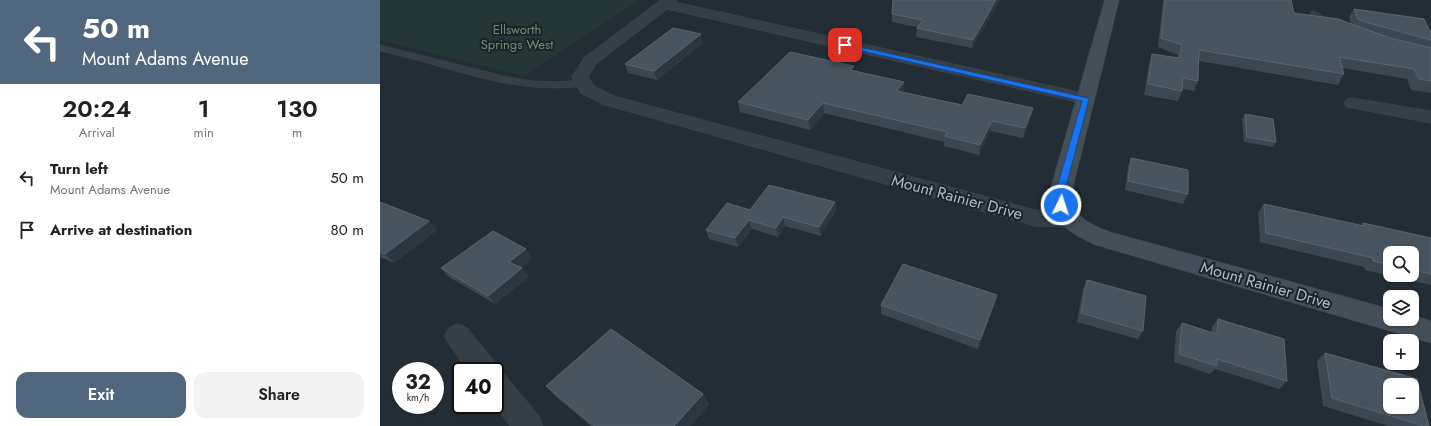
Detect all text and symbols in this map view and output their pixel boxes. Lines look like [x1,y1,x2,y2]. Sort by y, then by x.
text: 50 m [82,8,150,49]
icon: left [16,16,68,68]
park label: Ellsworth Springs West [481,20,554,54]
pin [828,28,862,62]
icon: arrive [834,34,856,56]
text: Mount Adams Avenue [82,46,249,72]
text: 20:24 [62,91,131,126]
text: 1 [198,91,210,126]
text: 130 [276,91,318,126]
text: Arrival [79,123,115,142]
text: min [194,123,214,142]
text: m [292,123,302,142]
text: Turn left [50,158,108,180]
icon: left [16,167,38,189]
text: 50 m [330,167,364,189]
street label: Mount Rainier Drive [889,168,1025,226]
text: Mount Adams Avenue [50,180,170,199]
position arrow [1040,184,1082,226]
icon: arrive [16,219,38,241]
text: Arrive at destination [50,219,192,241]
text: 80 m [331,219,364,241]
map controls [1383,246,1419,414]
button: search [1383,246,1419,282]
street label: Mount Rainier Drive [1198,255,1334,315]
button: layers [1383,290,1419,326]
button: + [1383,334,1419,370]
speed limit sign: 40 [452,362,504,414]
text: 32 [405,368,431,397]
button: Exit [16,372,186,418]
button: Share [194,372,364,418]
button: − [1383,378,1419,414]
text: km/h [407,390,429,405]

